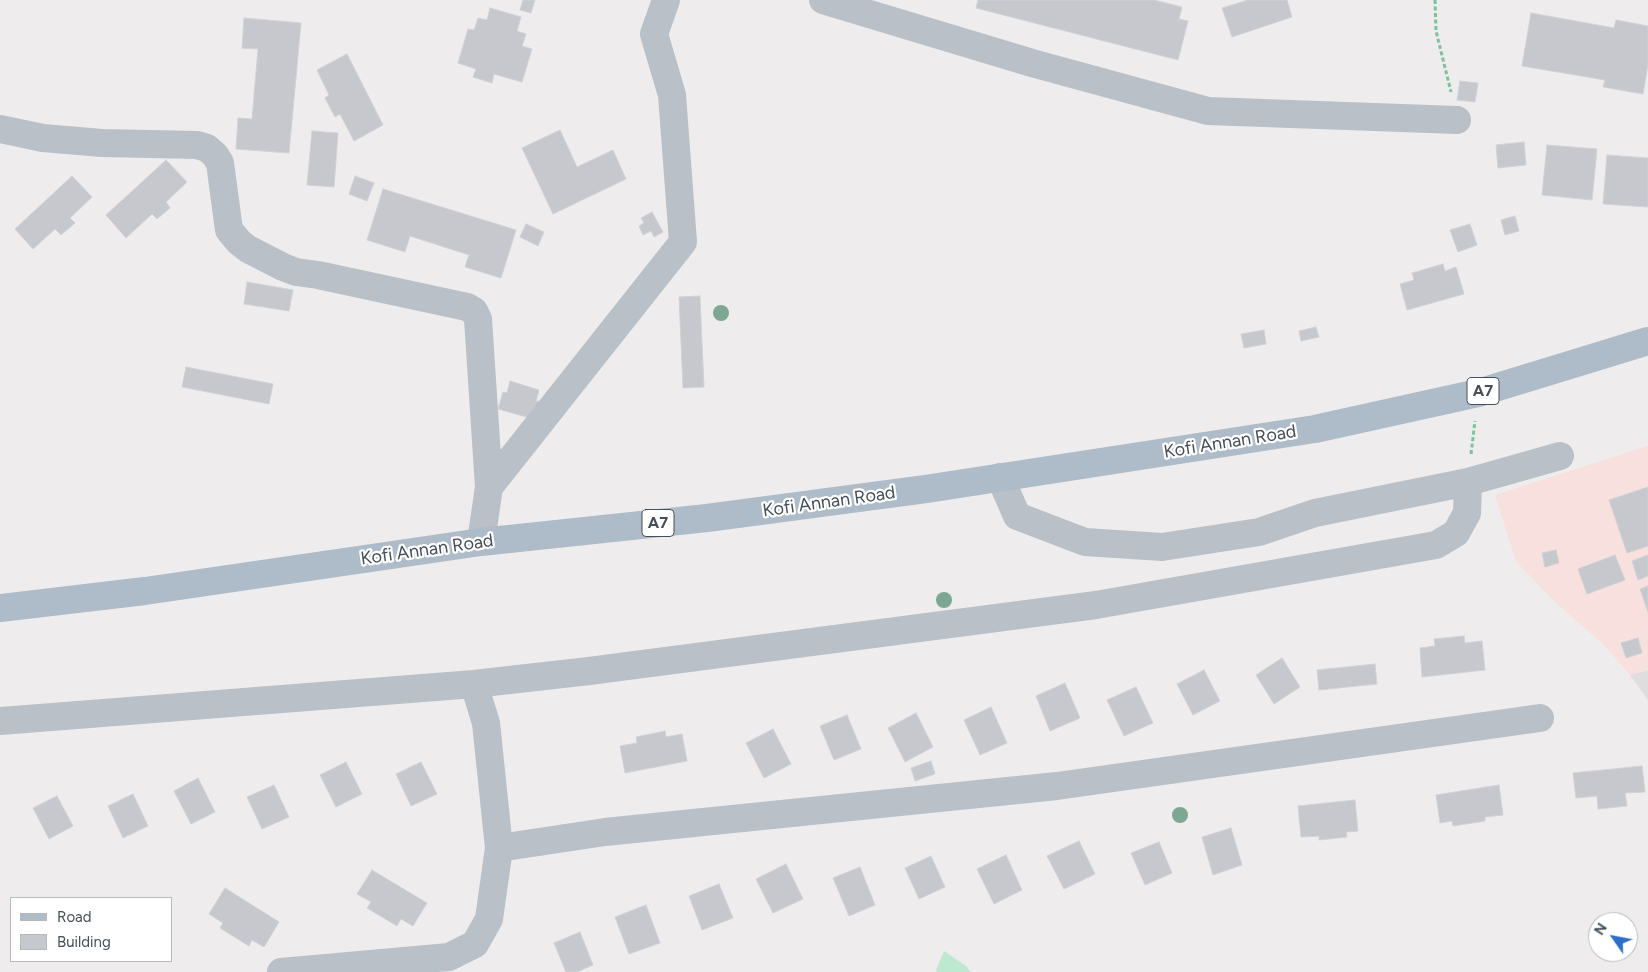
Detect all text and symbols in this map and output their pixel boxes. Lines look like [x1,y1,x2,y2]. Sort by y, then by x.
road number: A7 [1467,378,1499,404]
street label: Kofi Annan Road [1162,421,1298,463]
street label: Kofi Annan Road [761,482,897,522]
road number: A7 [642,509,674,536]
street label: Kofi Annan Road [359,530,495,570]
legend [10,897,172,962]
text: Road [57,908,92,926]
north arrow [1588,912,1638,962]
text: N [1591,920,1611,938]
text: Building [57,933,111,951]

